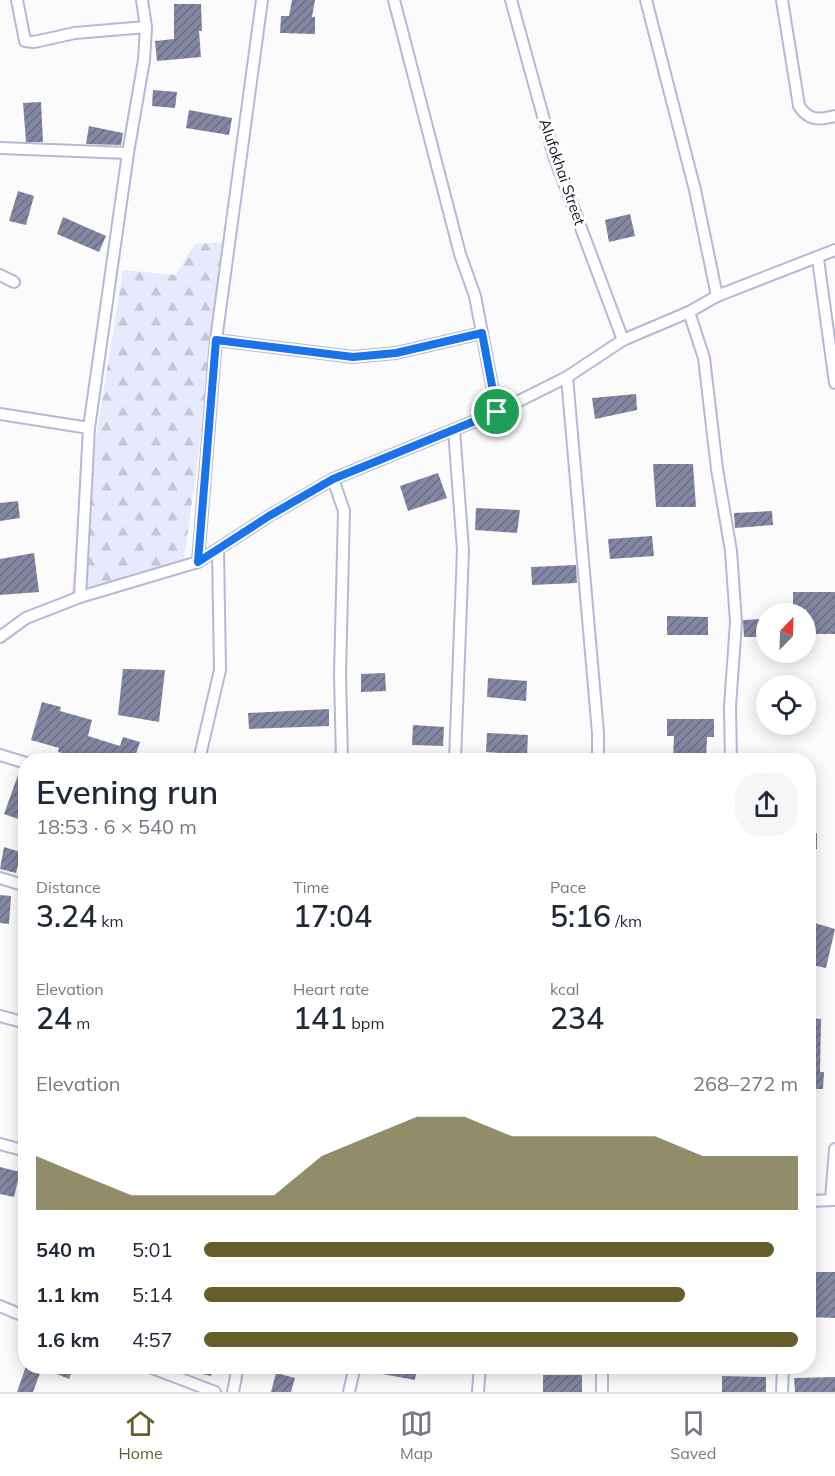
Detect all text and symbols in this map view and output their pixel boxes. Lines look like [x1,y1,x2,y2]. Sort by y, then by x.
street label: Alufokhai Street [535,116,590,227]
pin [471,386,522,437]
icon: arrive [480,395,513,428]
north arrow [756,603,816,663]
map controls [756,603,816,735]
button: locate [756,675,816,735]
text: Evening run [36,771,218,812]
button: share [735,773,798,836]
text: 18:53 · 6 × 540 m [36,814,197,839]
text: Distance [36,877,101,897]
text: Time [293,877,329,897]
text: Pace [550,877,586,897]
text: 3.24 [36,897,97,935]
text: 17:04 [293,897,372,935]
text: 5:16 [550,897,611,935]
text: km [97,911,124,931]
text: /km [611,911,642,931]
text: Elevation [36,979,104,999]
text: Heart rate [293,979,369,999]
text: kcal [550,979,579,999]
text: 24 [36,999,72,1037]
text: 141 [293,999,347,1037]
text: 234 [550,999,604,1037]
text: m [72,1013,90,1033]
text: bpm [347,1013,384,1033]
text: Elevation [36,1071,121,1096]
text: 268–272 m [693,1071,798,1096]
text: 540 m [36,1237,95,1262]
text: 5:01 [132,1237,173,1262]
text: 1.1 km [36,1282,99,1307]
text: 5:14 [132,1282,173,1307]
text: 1.6 km [36,1327,99,1352]
text: 4:57 [132,1327,173,1352]
tab: Home [119,1407,163,1463]
tab: Map [400,1407,433,1463]
tab: Saved [670,1407,716,1463]

